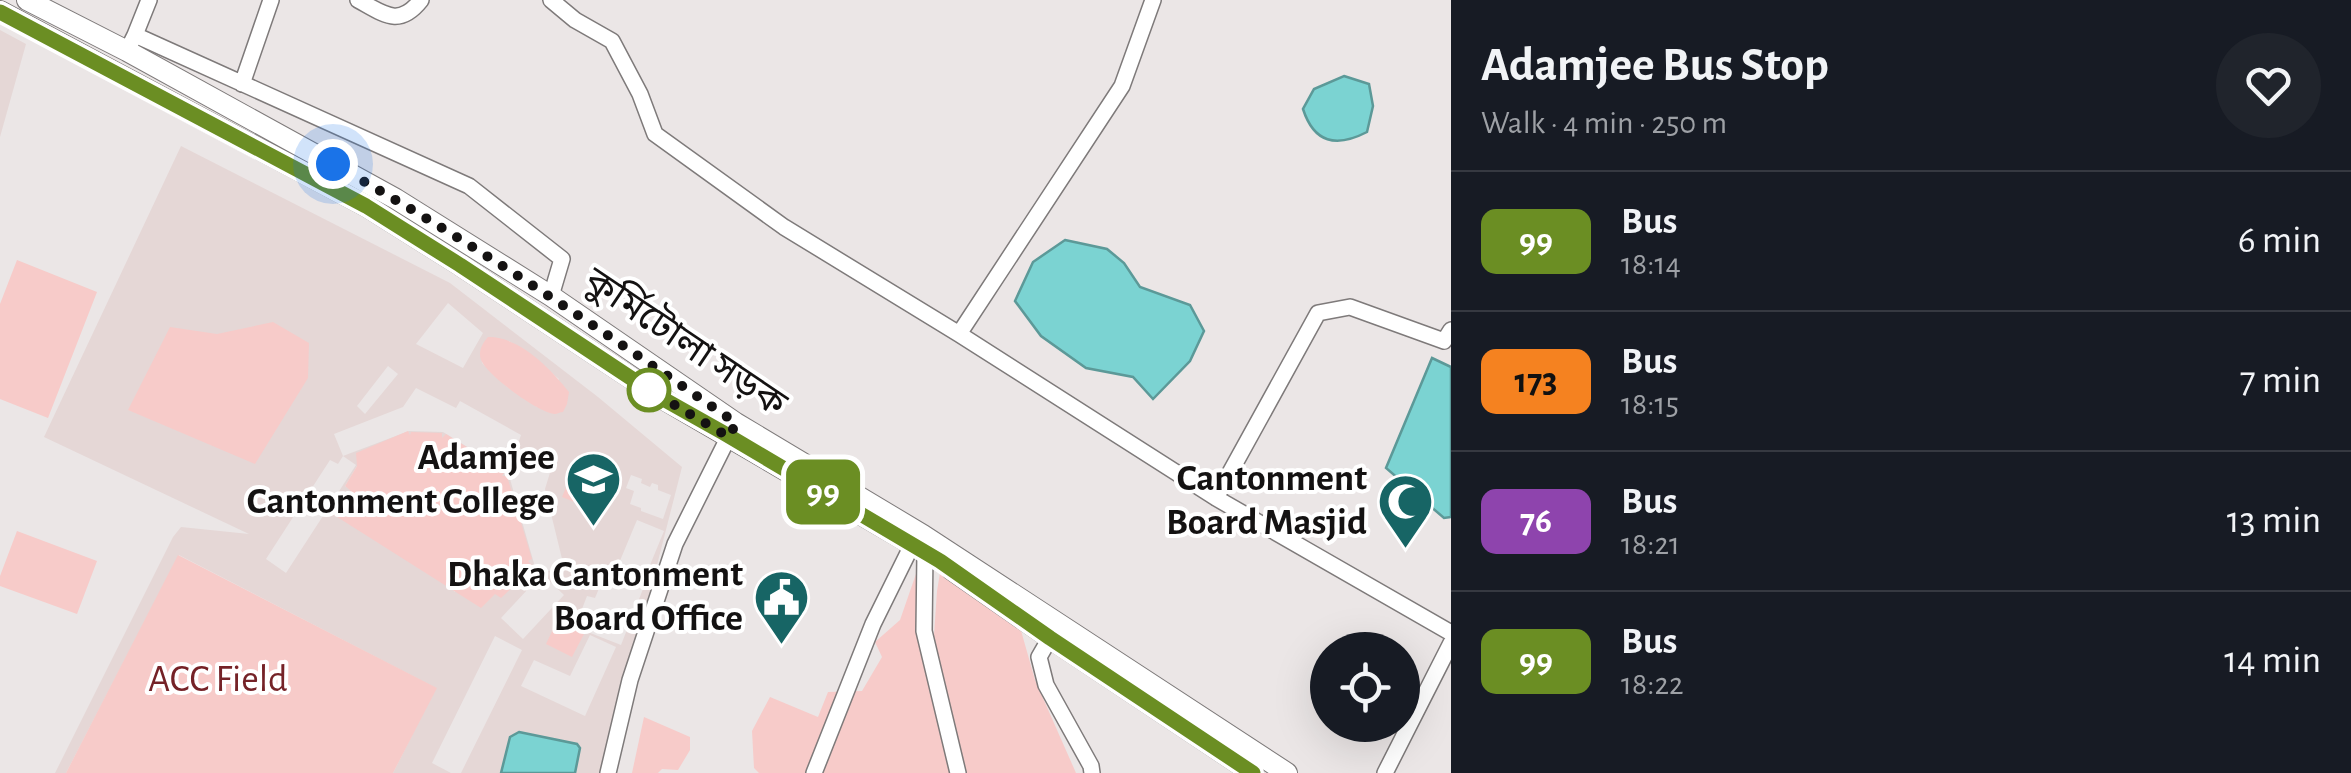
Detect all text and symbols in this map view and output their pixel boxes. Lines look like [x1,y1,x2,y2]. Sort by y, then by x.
button: heart [2216,33,2321,138]
text: Adamjee Bus Stop [1481,42,1829,90]
text: Walk · 4 min · 250 m [1481,107,1727,139]
your location [308,139,358,189]
text: Bus [1621,203,1677,241]
text: 6 min [2238,222,2321,260]
text: 99 [1519,224,1553,259]
text: 18:14 [1621,248,1681,280]
street label: কুর্মিটোলা সড়ক [576,256,797,426]
text: Bus [1621,343,1677,381]
text: 7 min [2240,362,2321,400]
text: 173 [1515,364,1557,399]
unlabelled marker [628,369,670,411]
text: 18:15 [1621,388,1679,420]
place label: Adamjee Cantonment College [247,439,555,521]
school or university icon: Adamjee Cantonment College [564,450,624,529]
line badge: 99 [778,460,868,524]
place label: Cantonment Board Masjid [1166,460,1367,542]
mosque icon: Cantonment Board Masjid [1376,471,1436,550]
text: 99 [806,475,840,510]
text: Bus [1621,483,1677,521]
text: 13 min [2227,502,2321,540]
text: 76 [1520,504,1552,539]
text: 18:21 [1621,528,1680,560]
place label: Dhaka Cantonment Board Office [447,556,743,638]
public building icon: Dhaka Cantonment Board Office [752,567,812,646]
text: Bus [1621,623,1677,661]
map controls [1310,632,1420,742]
button: locate [1310,632,1420,742]
text: 14 min [2224,642,2321,680]
text: 99 [1519,644,1553,679]
park label: ACC Field [148,661,288,699]
text: 18:22 [1621,668,1684,700]

